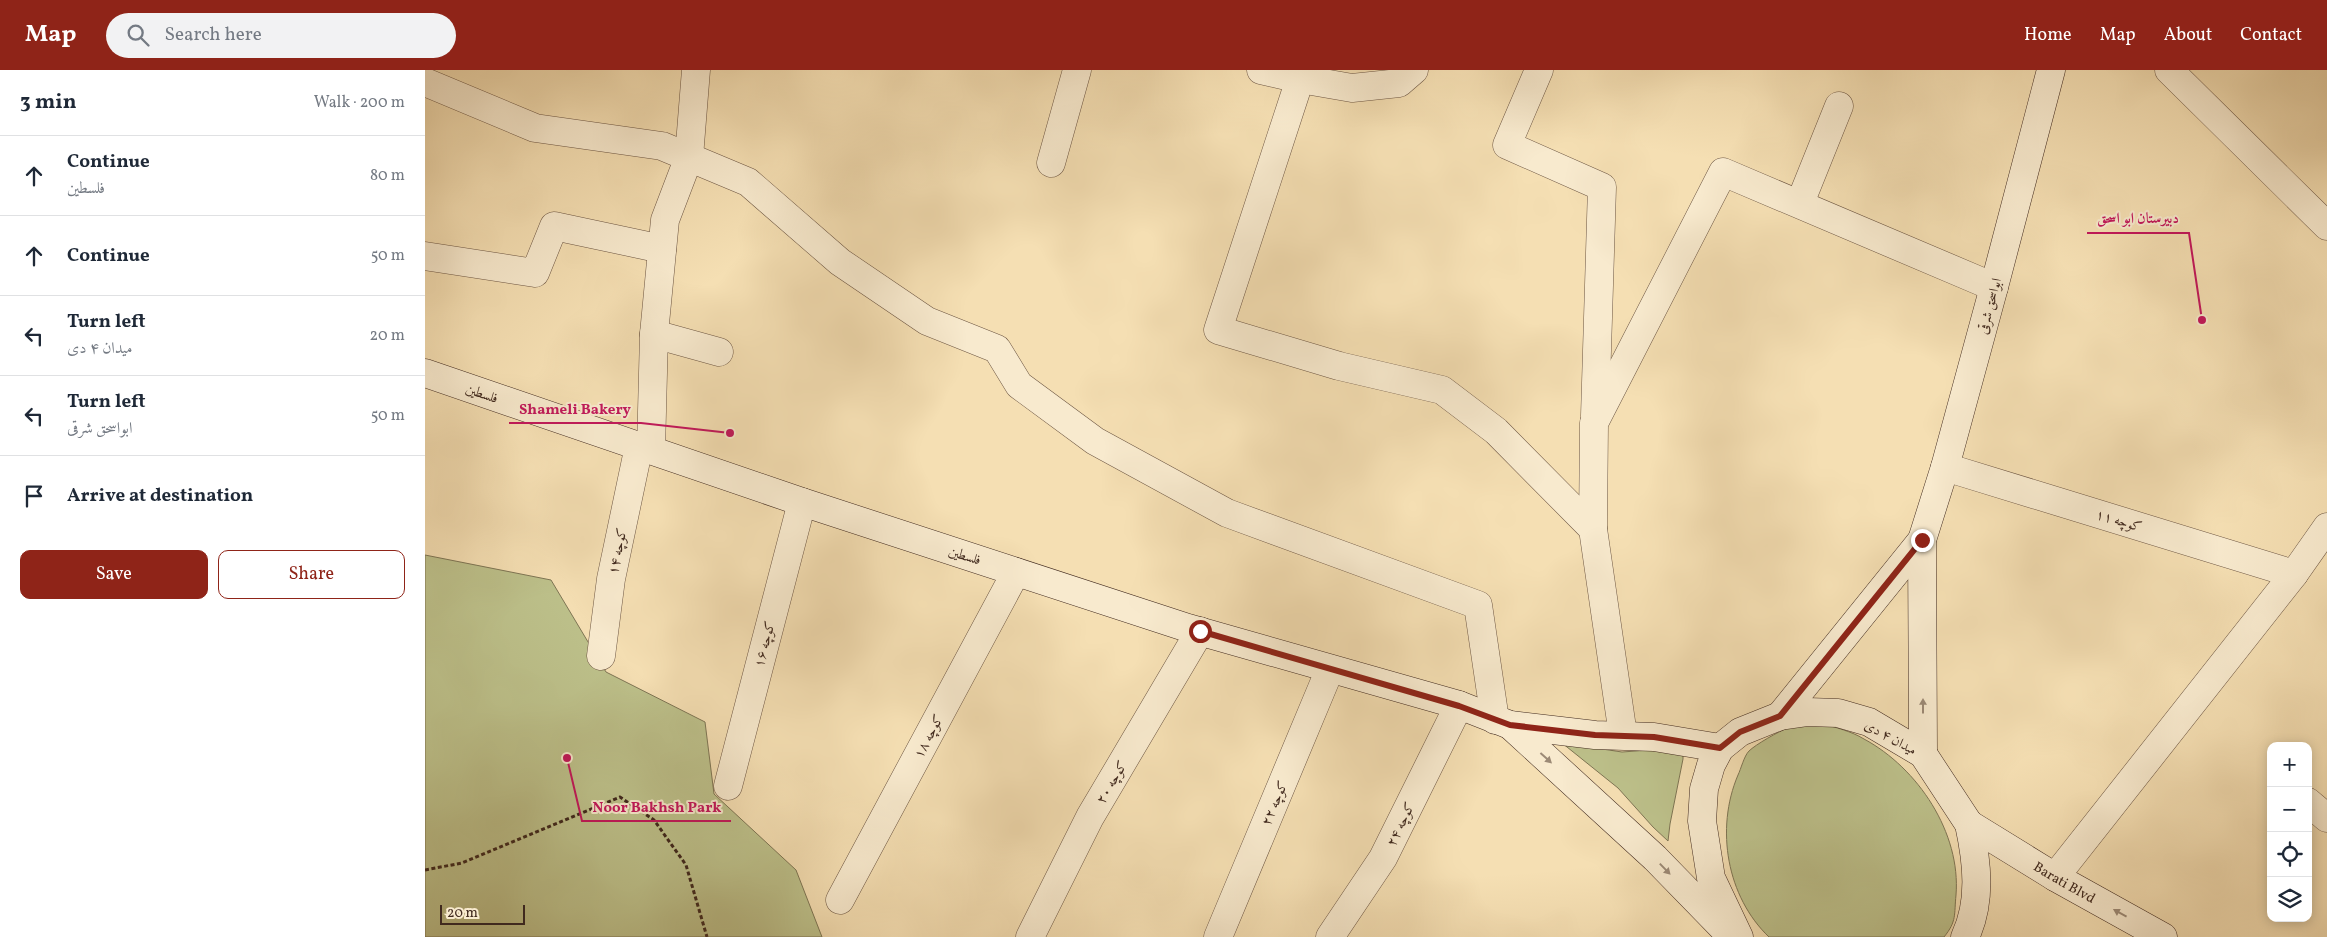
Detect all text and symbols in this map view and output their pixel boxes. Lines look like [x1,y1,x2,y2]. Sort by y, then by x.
search box [106,13,456,58]
text: Map [25,18,76,52]
icon: search [124,21,152,49]
text: Search here [164,22,262,48]
text: Home [2024,23,2072,48]
text: Map [2100,23,2136,48]
text: About [2164,23,2212,48]
text: Contact [2240,23,2302,48]
text: 3 min [20,88,76,117]
text: Walk · 200 m [314,92,405,114]
text: Continue [67,149,150,175]
icon: ahead [20,162,48,190]
text: 80 m [370,165,405,187]
text: فلسطین [67,178,105,200]
callout: دبیرستان ابو اسحق [2087,203,2189,233]
text: دبیرستان ابو اسحق [2097,209,2179,230]
icon: ahead [20,242,48,270]
text: Continue [67,243,150,269]
text: 50 m [371,245,405,267]
street label: ابواسحق شرقی [1974,276,2007,336]
text: Turn left [67,309,146,335]
icon: left [20,322,48,350]
text: 20 m [370,325,405,347]
text: میدان ۴ دی [67,338,133,360]
street label: فلسطین [463,380,500,409]
text: Turn left [67,389,146,415]
callout: Shameli Bakery [509,393,641,423]
text: Shameli Bakery [519,400,632,421]
icon: left [20,402,48,430]
text: 50 m [371,405,405,427]
text: ابواسحق شرقی [67,418,132,440]
icon: arrive [20,482,48,510]
text: Arrive at destination [67,483,253,509]
street label: کوچه ۱۱ [2093,505,2144,537]
street label: کوچه ۱۴ [604,526,633,576]
route end [1911,529,1934,552]
street label: فلسطین [946,542,983,571]
button: Save [20,550,208,599]
button: Share [218,550,405,599]
street label: کوچه ۱۶ [750,619,781,670]
route start [1189,620,1212,643]
one-way arrow [1919,697,1927,713]
street label: کوچه ۱۸ [910,711,949,762]
street label: میدان ۴ دی [1861,716,1920,761]
map controls [2267,742,2312,922]
button: + [2267,742,2312,787]
one-way arrow [1539,752,1551,764]
street label: کوچه ۲۰ [1092,758,1133,808]
street label: کوچه ۲۲ [1257,778,1293,829]
button: − [2267,787,2312,832]
callout: Noor Bakhsh Park [582,791,731,821]
text: Noor Bakhsh Park [593,798,721,819]
street label: کوچه ۲۴ [1382,799,1420,850]
button: locate [2267,832,2312,877]
street label: Barati Blvd [2029,858,2098,909]
one-way arrow [1659,862,1671,874]
button: layers [2267,877,2312,922]
scale bar [440,902,525,925]
text: 20 m [447,904,478,923]
one-way arrow [2114,909,2127,918]

